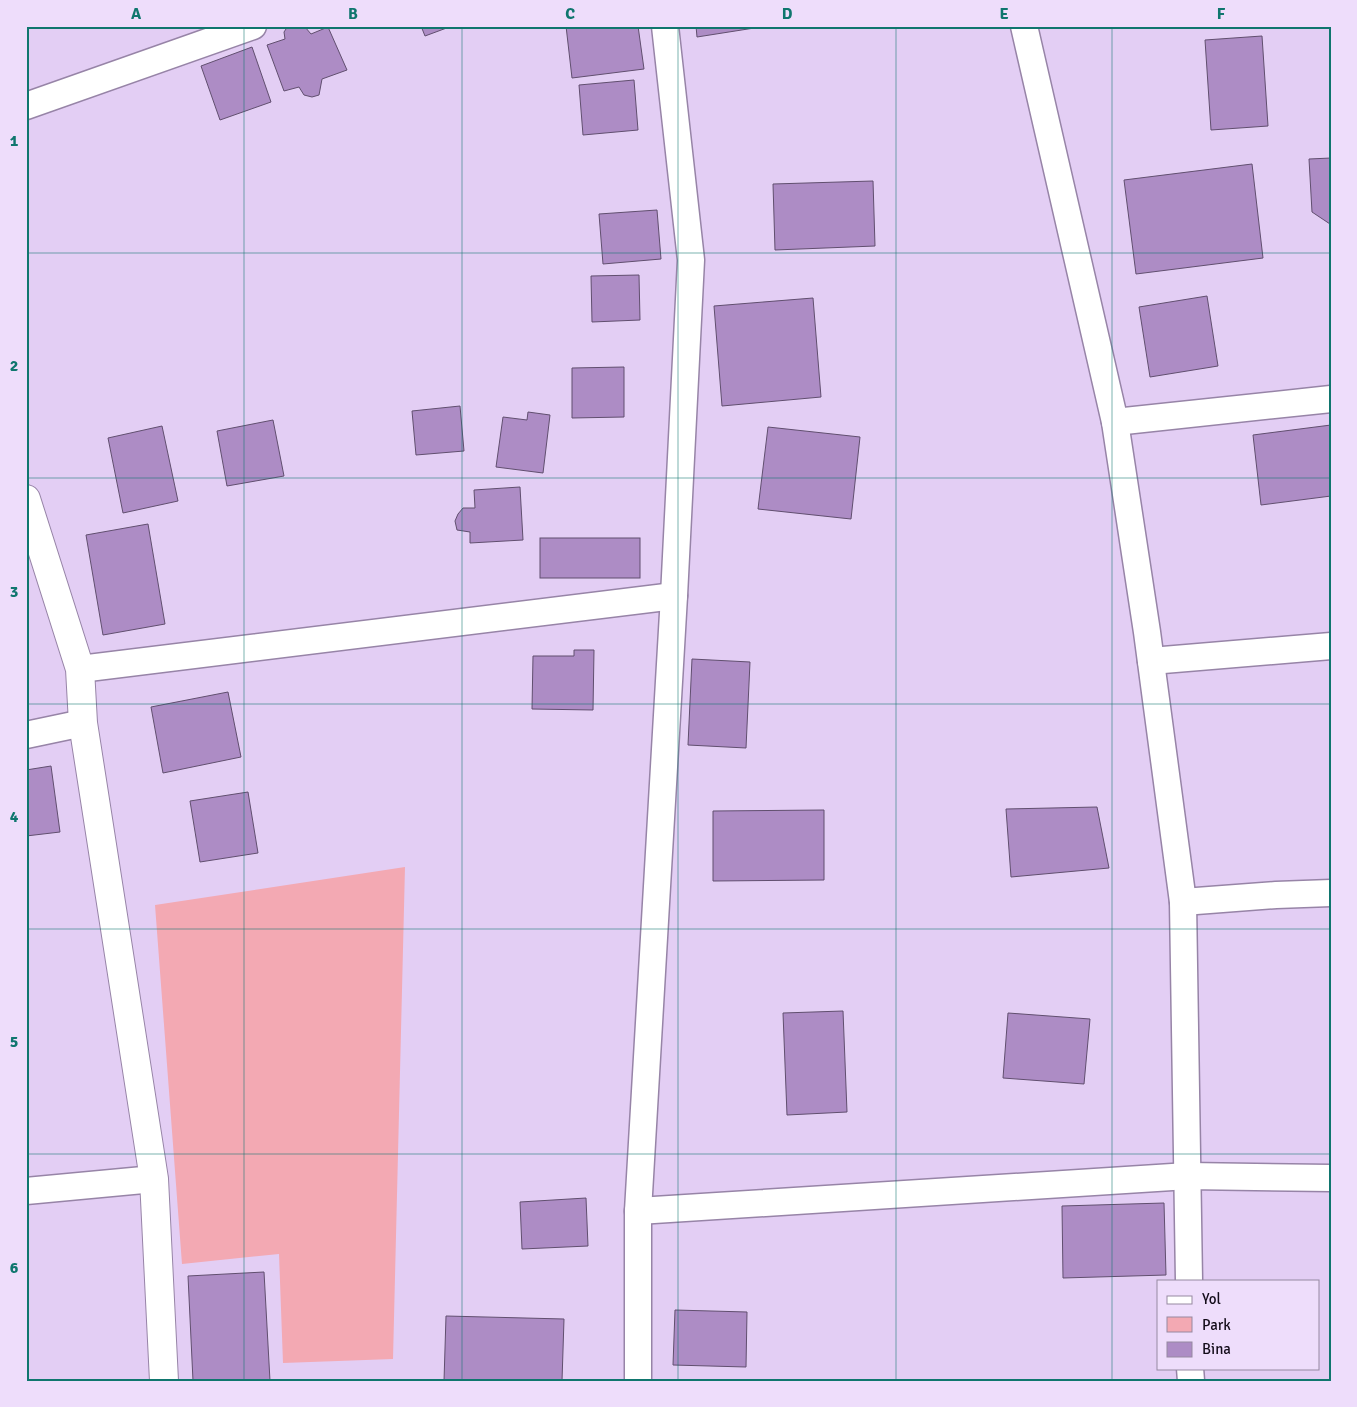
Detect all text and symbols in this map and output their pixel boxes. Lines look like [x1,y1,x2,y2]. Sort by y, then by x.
text: A [131,4,142,24]
text: B [348,4,358,24]
text: C [565,4,575,24]
text: D [782,4,793,24]
text: E [999,4,1009,24]
text: F [1217,4,1226,24]
text: 1 [10,131,19,151]
text: 2 [10,356,18,376]
text: 3 [10,582,18,602]
text: 4 [10,807,19,827]
text: 5 [10,1032,18,1052]
text: 6 [10,1258,19,1278]
legend [1157,1280,1320,1370]
text: Yol [1202,1290,1221,1308]
text: Park [1202,1316,1231,1334]
text: Bina [1202,1340,1231,1358]

